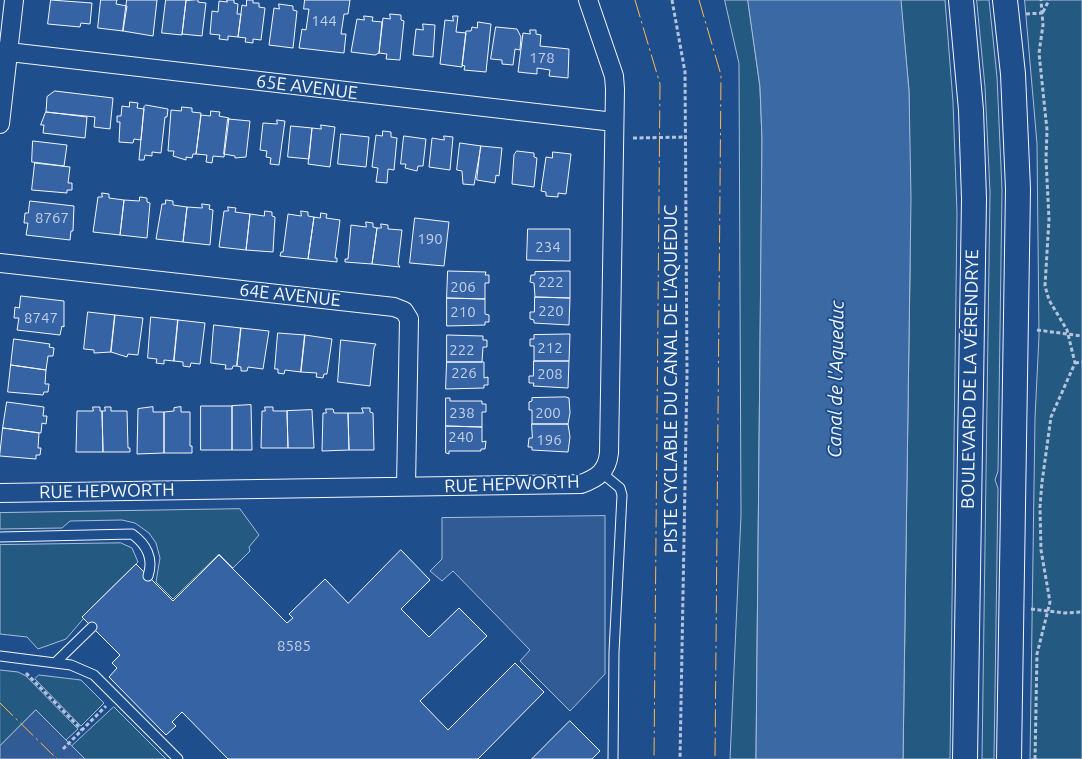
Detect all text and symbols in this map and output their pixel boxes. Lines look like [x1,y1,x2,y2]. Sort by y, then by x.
house number: 144 [311,12,337,30]
house number: 178 [529,49,555,67]
street label: 65E AVENUE [255,70,359,104]
street label: PISTE CYCLABLE DU CANAL DE L'AQUEDUC [660,205,682,553]
house number: 8767 [35,209,69,227]
house number: 190 [417,230,443,248]
house number: 234 [535,238,561,256]
street label: BOULEVARD DE LA VÉRENDRYE [957,249,983,509]
house number: 222 [538,273,564,291]
house number: 206 [450,278,476,296]
street label: 64E AVENUE [238,279,342,311]
water label: Canal de l'Aqueduc [823,300,849,458]
house number: 220 [538,302,564,320]
house number: 210 [450,303,476,321]
house number: 8747 [24,309,58,327]
house number: 212 [537,339,563,357]
house number: 222 [449,341,475,359]
house number: 226 [451,364,477,382]
house number: 208 [537,365,563,383]
house number: 238 [449,404,475,422]
house number: 200 [535,404,561,422]
house number: 240 [448,428,474,446]
house number: 196 [536,431,562,449]
street label: RUE HEPWORTH [444,471,580,497]
street label: RUE HEPWORTH [39,479,175,503]
house number: 8585 [277,637,311,655]

